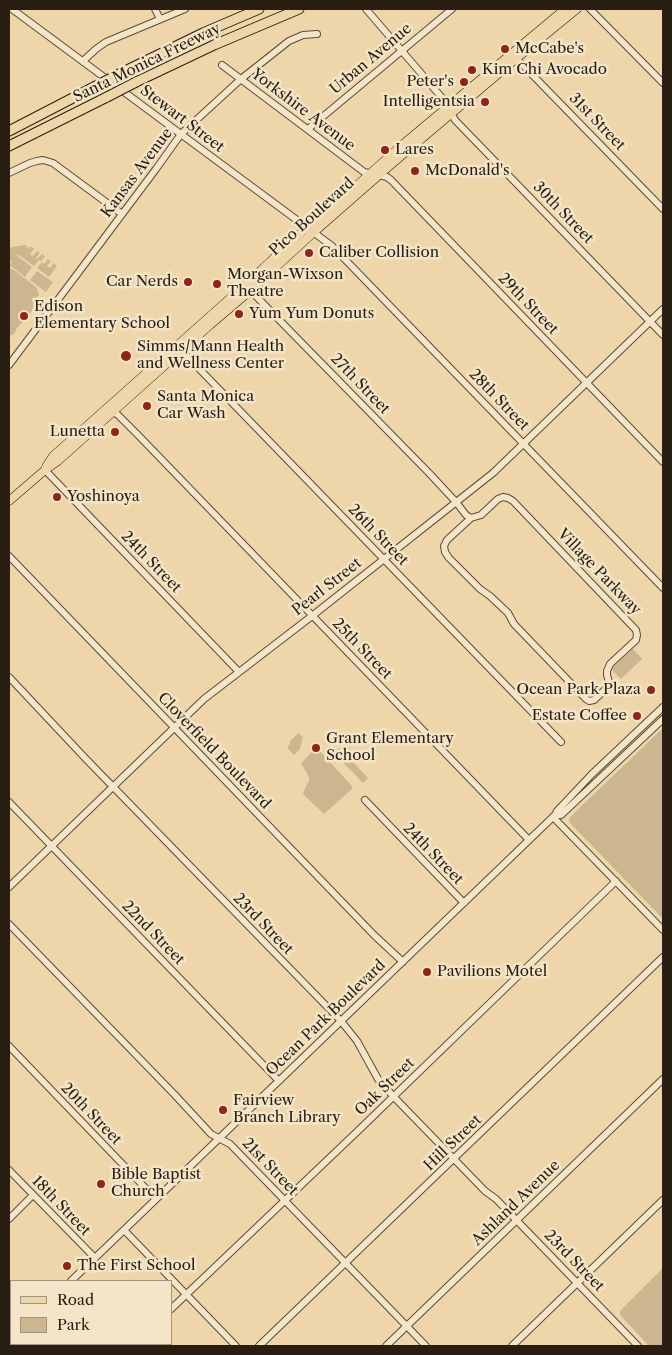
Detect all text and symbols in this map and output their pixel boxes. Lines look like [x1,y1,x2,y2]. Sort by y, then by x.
street label: Santa Monica Freeway [71,20,223,106]
street label: Urban Avenue [326,20,416,98]
place label: McCabe's [515,40,584,58]
marker: McCabe's [499,43,511,55]
place label: Kim Chi Avocado [482,61,607,79]
marker: Kim Chi Avocado [466,64,478,76]
street label: Yorkshire Avenue [247,65,359,155]
place label: Peter's [406,73,454,91]
marker: Peter's [458,76,470,88]
street label: Stewart Street [136,82,228,156]
street label: 31st Street [565,90,629,154]
place label: Intelligentsia [383,93,475,111]
marker: Intelligentsia [479,96,491,108]
street label: Kansas Avenue [98,125,176,221]
place label: Lares [395,141,434,159]
marker: Lares [379,144,391,156]
place label: McDonald's [425,162,510,180]
marker: McDonald's [409,165,421,177]
street label: Pico Boulevard [266,174,358,260]
street label: 30th Street [529,178,597,248]
place label: Caliber Collision [319,244,439,262]
marker: Caliber Collision [303,247,315,259]
place label: Morgan-Wixson Theatre [227,266,343,301]
street label: 29th Street [494,269,562,339]
place label: Car Nerds [106,273,178,291]
marker: Car Nerds [182,276,194,288]
marker: Morgan-Wixson Theatre [211,278,223,290]
place label: Edison Elementary School [34,298,170,333]
place label: Yum Yum Donuts [249,305,374,323]
marker: Yum Yum Donuts [233,308,245,320]
marker: Edison Elementary School [18,310,30,322]
place label: Simms/Mann Health and Wellness Center [137,338,284,373]
marker: Simms/Mann Health and Wellness Center [119,349,133,363]
street label: 27th Street [327,350,393,418]
street label: 28th Street [465,365,533,435]
place label: Santa Monica Car Wash [157,388,254,423]
marker: Santa Monica Car Wash [141,400,153,412]
place label: Lunetta [50,423,105,441]
marker: Lunetta [109,426,121,438]
place label: Yoshinoya [67,488,140,506]
marker: Yoshinoya [51,491,63,503]
street label: 26th Street [344,500,412,570]
street label: Village Parkway [553,525,645,619]
street label: 24th Street [117,528,185,596]
street label: Pearl Street [289,554,365,620]
street label: 25th Street [328,615,396,683]
place label: Ocean Park Plaza [516,681,641,699]
marker: Ocean Park Plaza [645,684,657,696]
street label: Cloverfield Boulevard [154,689,274,813]
place label: Estate Coffee [532,707,627,725]
marker: Estate Coffee [631,710,643,722]
place label: Grant Elementary School [326,730,454,765]
marker: Grant Elementary School [310,742,322,754]
street label: 24th Street [399,820,467,888]
street label: 23rd Street [229,889,297,959]
street label: 22nd Street [118,897,188,969]
street label: Ocean Park Boulevard [263,956,389,1080]
place label: Pavilions Motel [437,963,547,981]
marker: Pavilions Motel [421,966,433,978]
street label: Oak Street [352,1054,418,1120]
street label: 20th Street [57,1079,125,1149]
place label: Fairview Branch Library [233,1092,341,1127]
marker: Fairview Branch Library [217,1104,229,1116]
street label: Hill Street [421,1111,485,1175]
street label: 21st Street [238,1134,302,1200]
street label: Ashland Avenue [468,1156,564,1250]
place label: Bible Baptist Church [111,1166,201,1201]
street label: 18th Street [28,1172,94,1240]
marker: Bible Baptist Church [95,1178,107,1190]
street label: 23rd Street [540,1226,608,1296]
place label: The First School [77,1257,195,1275]
marker: The First School [61,1260,73,1272]
legend [10,1280,172,1345]
text: Road [57,1290,94,1309]
text: Park [57,1315,90,1334]

